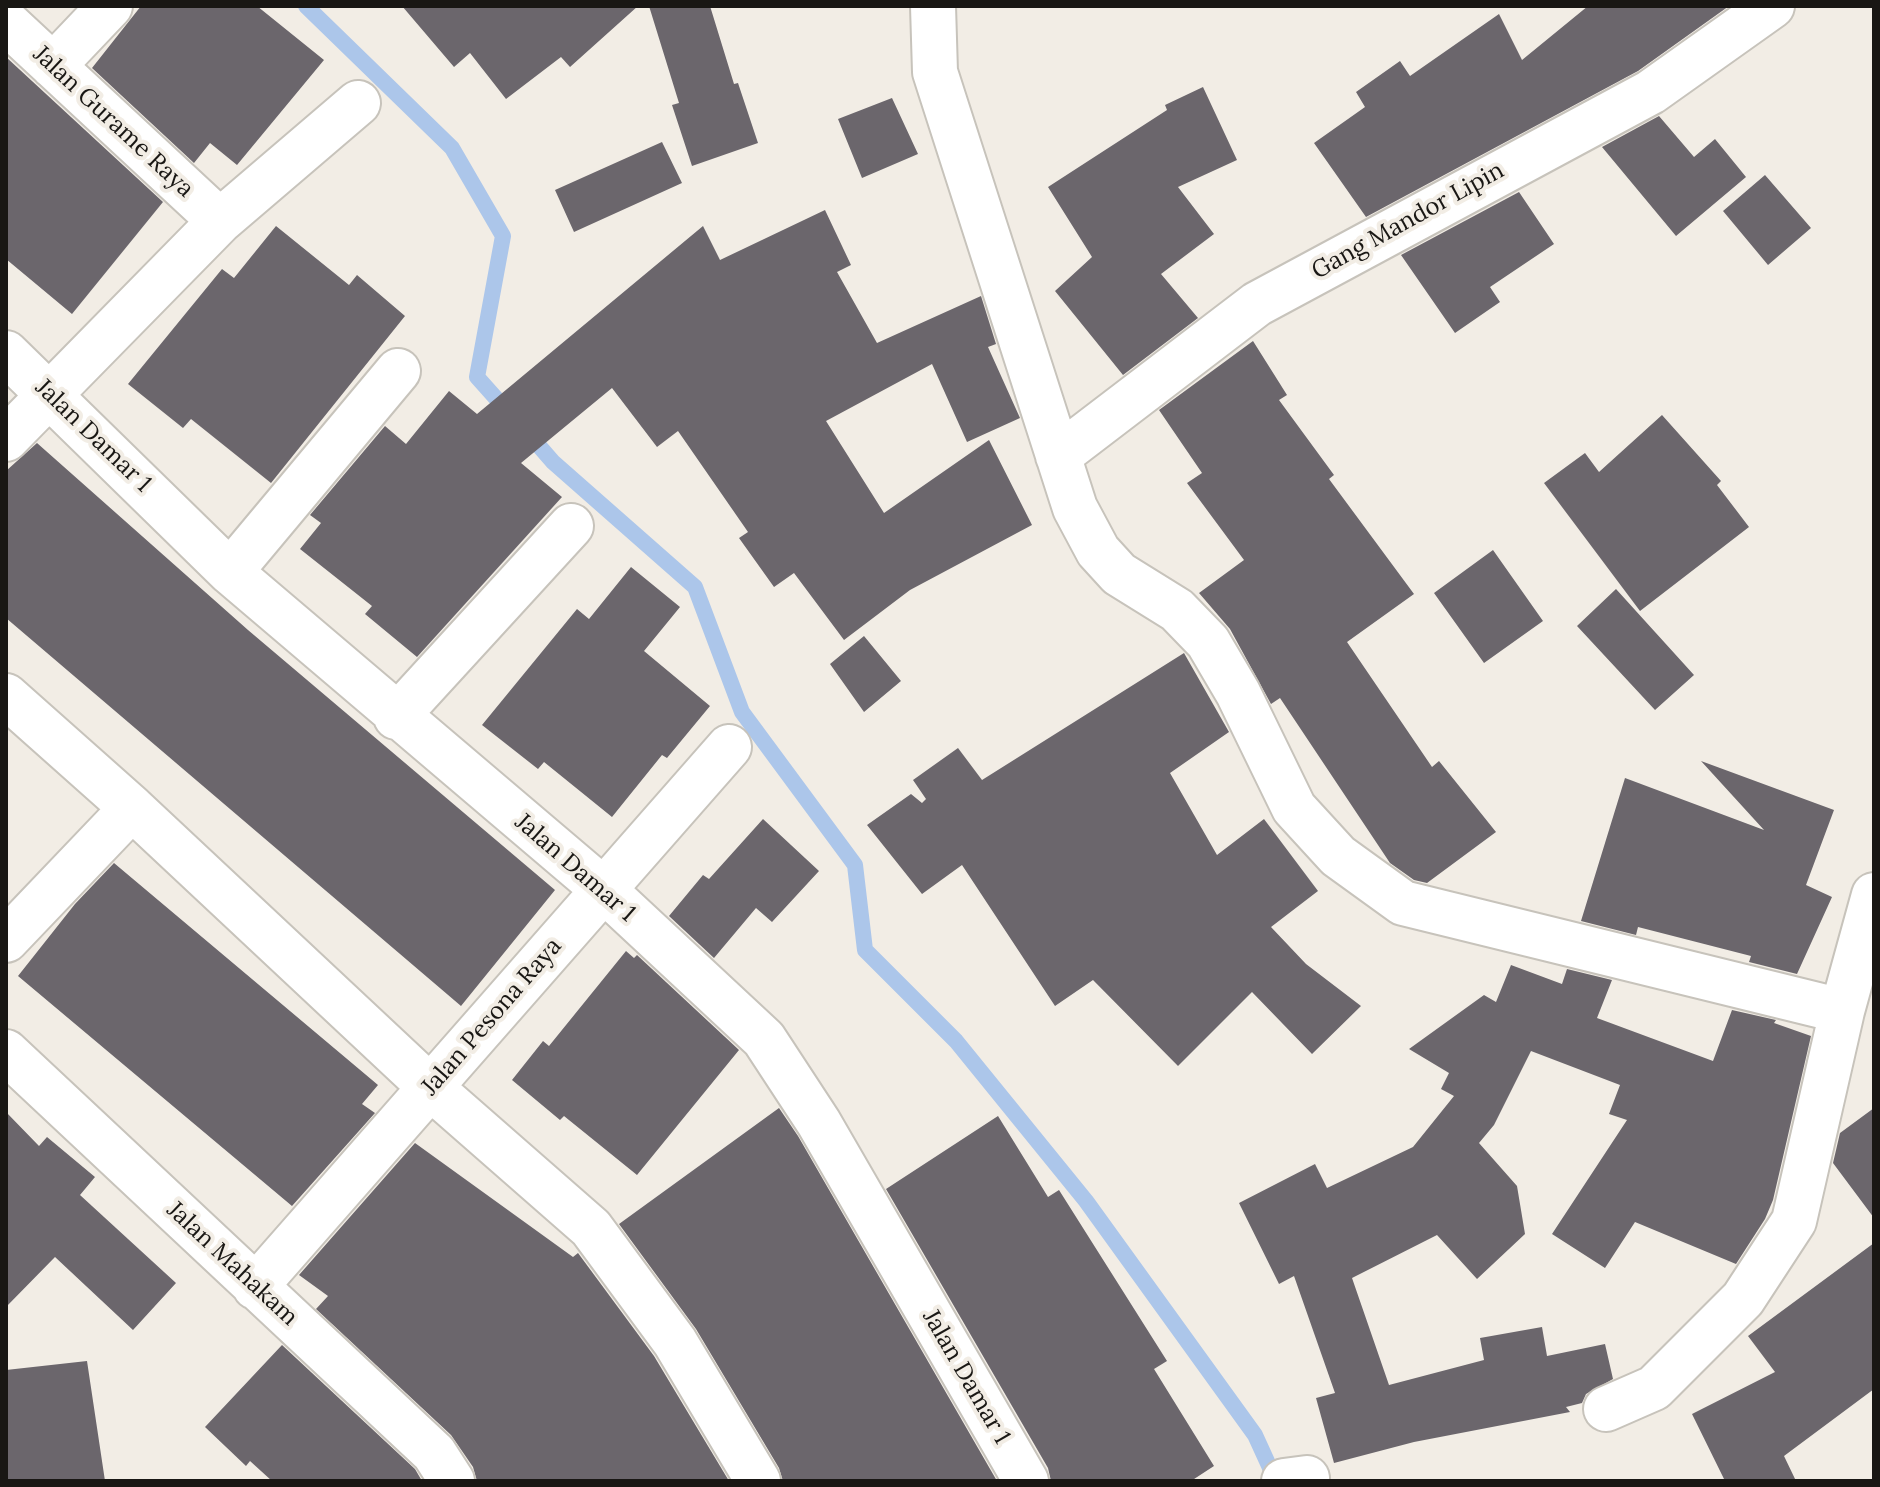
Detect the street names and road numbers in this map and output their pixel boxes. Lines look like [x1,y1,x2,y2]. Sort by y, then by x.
street label: Jalan Gurame Raya [27,40,199,204]
street label: Gang Mandor Lipin [1307,156,1509,286]
street label: Jalan Damar 1 [29,373,157,499]
street label: Jalan Damar 1 [509,808,641,928]
street label: Jalan Pesona Raya [416,933,568,1101]
street label: Jalan Mahakam [160,1196,304,1332]
street label: Jalan Damar 1 [916,1305,1016,1449]

